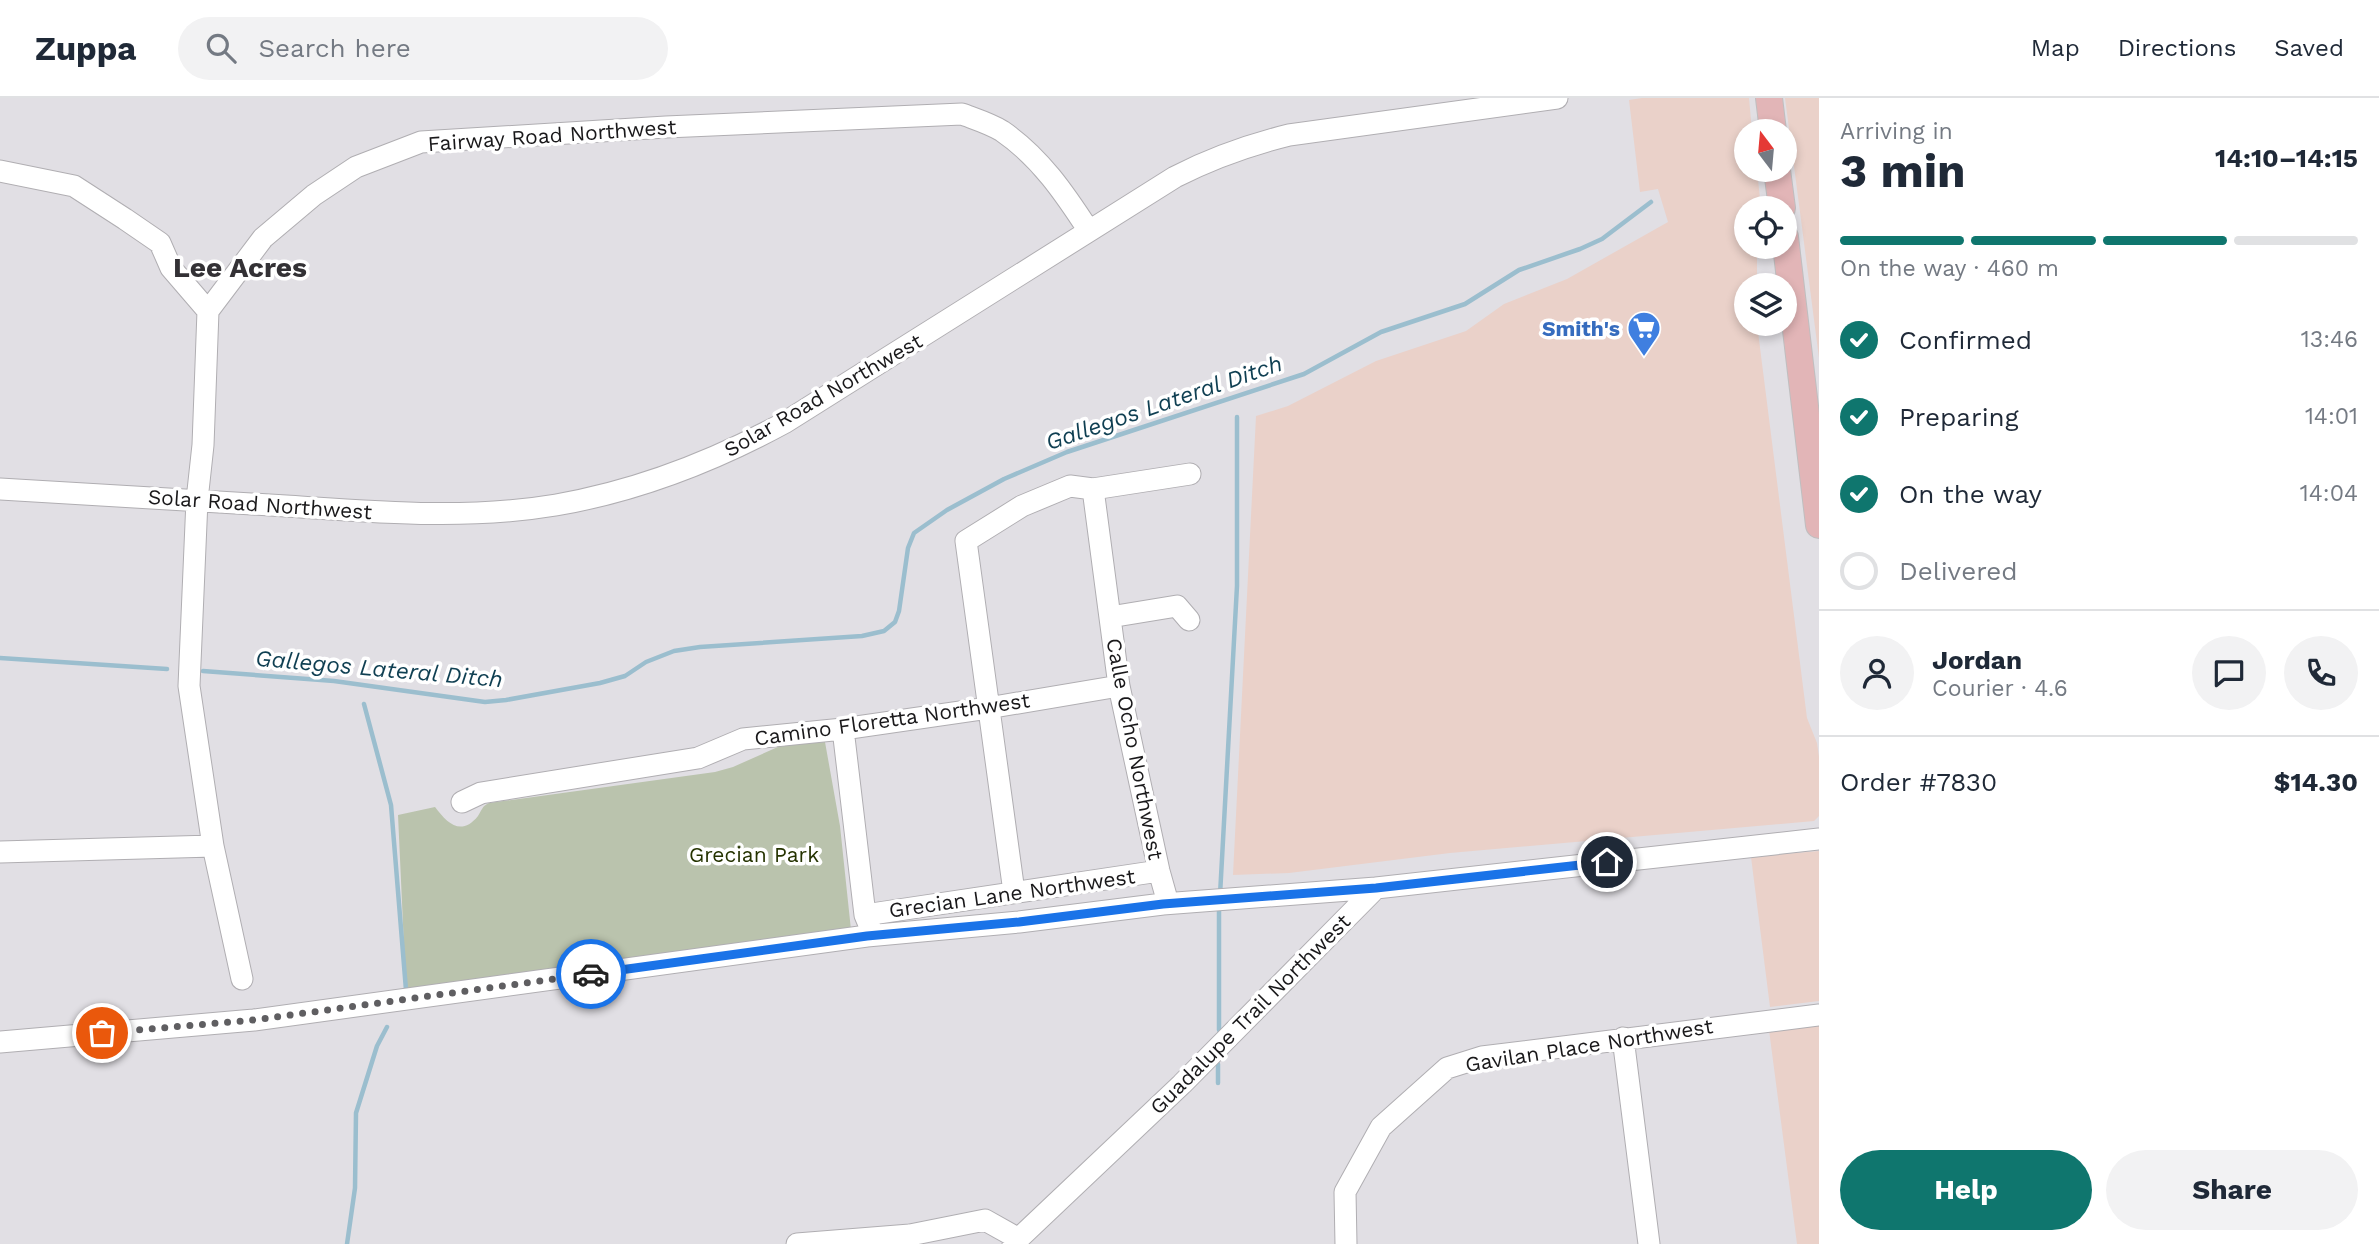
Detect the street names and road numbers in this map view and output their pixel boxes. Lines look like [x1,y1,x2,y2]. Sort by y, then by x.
street label: Fairway Road Northwest [427,114,677,156]
street label: Solar Road Northwest [719,328,927,462]
street label: Solar Road Northwest [147,484,373,524]
street label: Calle Ocho Northwest [1101,636,1169,862]
street label: Camino Floretta Northwest [753,687,1032,751]
street label: Grecian Lane Northwest [887,863,1137,923]
street label: Guadalupe Trail Northwest [1145,909,1355,1119]
street label: Gavilan Place Northwest [1463,1013,1715,1077]

